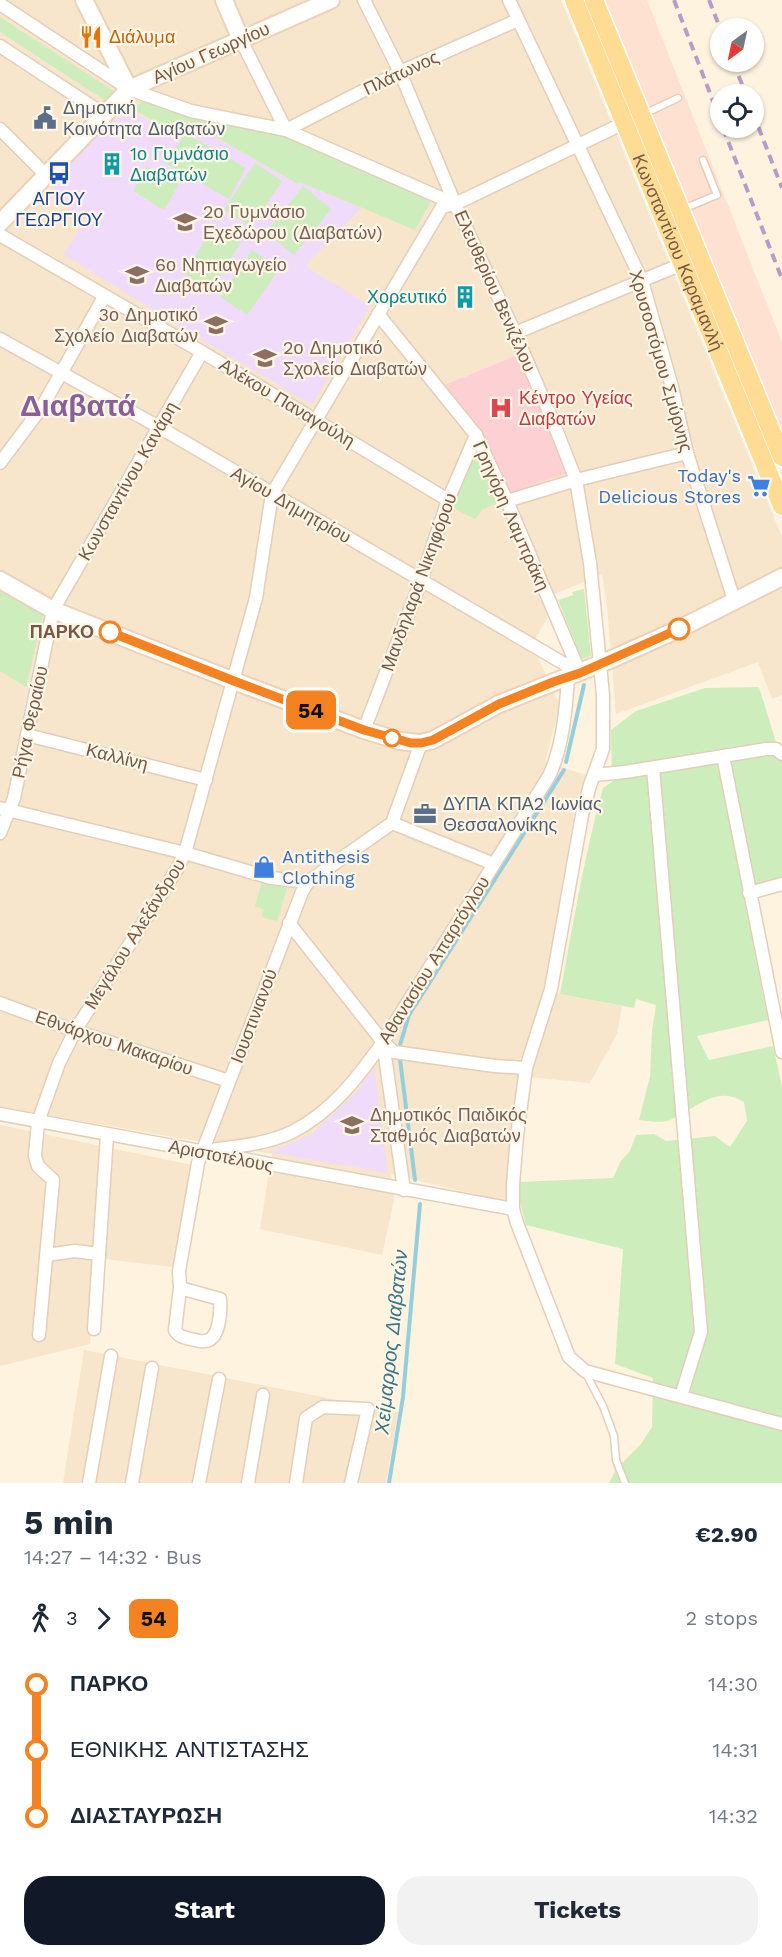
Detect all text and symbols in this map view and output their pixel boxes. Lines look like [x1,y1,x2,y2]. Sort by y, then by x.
street label: Αγίου Γεωργίου [149,17,273,88]
north arrow [710,18,764,72]
map controls [710,18,764,138]
restaurant icon: Διάλυμα [78,24,104,50]
place label: Διάλυμα [109,26,175,47]
street label: Πλάτωνος [360,46,442,99]
button: locate [710,84,764,138]
place label: Δημοτική Κοινότητα Διαβατών [63,97,225,139]
public building icon: Δημοτική Κοινότητα Διαβατών [32,105,58,131]
place label: 1ο Γυμνάσιο Διαβατών [130,143,229,185]
building icon: 1ο Γυμνάσιο Διαβατών [99,151,125,177]
street label: Κωνσταντίνου Καραμανλή [628,151,728,354]
bus stop icon: ΑΓΙΟΥ ΓΕΩΡΓΙΟΥ [46,160,72,186]
place label: ΑΓΙΟΥ ΓΕΩΡΓΙΟΥ [15,188,103,230]
place label: 2ο Γυμνάσιο Εχεδώρου (Διαβατών) [203,201,382,243]
street label: Ελευθερίου Βενιζέλου [450,207,541,375]
school or university icon: 2ο Γυμνάσιο Εχεδώρου (Διαβατών) [172,209,198,235]
place label: 6ο Νηπιαγωγείο Διαβατών [155,254,287,296]
school or university icon: 6ο Νηπιαγωγείο Διαβατών [124,262,150,288]
street label: Χρυσοστόμου Σμύρνης [625,267,698,455]
building icon: Χορευτικό [452,284,478,310]
place label: Χορευτικό [367,286,447,307]
place label: 3ο Δημοτικό Σχολείο Διαβατών [54,304,198,346]
school or university icon: 3ο Δημοτικό Σχολείο Διαβατών [203,312,229,338]
place label: 2ο Δημοτικό Σχολείο Διαβατών [283,337,427,379]
school or university icon: 2ο Δημοτικό Σχολείο Διαβατών [252,345,278,371]
street label: Αλέκου Παναγούλη [216,354,359,451]
place label: Κέντρο Υγείας Διαβατών [519,387,633,429]
district label: Διαβατά [20,388,137,423]
hospital icon: Κέντρο Υγείας Διαβατών [488,395,514,421]
street label: Κωνσταντίνου Κανάρη [73,397,182,564]
street label: Γρηγόρη Λαμπράκη [469,437,554,594]
street label: Αγίου Δημητρίου [227,462,355,547]
place label: Today's Delicious Stores [598,465,741,507]
supermarket icon: Today's Delicious Stores [746,473,772,499]
street label: Μανδηλαρά Νικηφόρου [376,490,461,674]
unlabelled marker [668,618,690,640]
place label: ΠΑΡΚΟ [30,621,94,642]
marker: ΠΑΡΚΟ [99,621,121,643]
street label: Ρήγα Φεραίου [7,664,52,780]
line badge: 54 [284,690,338,730]
text: 54 [298,698,324,723]
unlabelled marker [383,729,401,747]
street label: Καλλίνη [84,739,150,774]
place label: ΔΥΠΑ ΚΠΑ2 Ιωνίας Θεσσαλονίκης [443,793,602,835]
office icon: ΔΥΠΑ ΚΠΑ2 Ιωνίας Θεσσαλονίκης [412,801,438,827]
place label: Antithesis Clothing [282,846,370,888]
shop icon: Antithesis Clothing [251,854,277,880]
street label: Μεγάλου Αλεξάνδρου [80,855,189,1013]
street label: Αθανασίου Απαρτόγλου [373,872,494,1047]
street label: Ιουστινιανού [226,966,281,1066]
street label: Εθνάρχου Μακαρίου [33,1006,196,1079]
place label: Δημοτικός Παιδικός Σταθμός Διαβατών [370,1104,527,1146]
school or university icon: Δημοτικός Παιδικός Σταθμός Διαβατών [339,1112,365,1138]
street label: Αριστοτέλους [167,1135,276,1176]
water label: Χείμαρρος Διαβατών [369,1249,413,1436]
text: 5 min [24,1503,114,1542]
text: €2.90 [695,1522,758,1547]
text: 14:27 – 14:32 · Bus [24,1545,202,1569]
icon: walk [24,1602,57,1635]
icon: forward [87,1602,120,1635]
text: 3 [66,1606,78,1630]
text: 54 [141,1606,166,1631]
text: 2 stops [686,1606,758,1630]
text: ΠΑΡΚΟ [70,1671,148,1696]
text: 14:30 [708,1672,758,1696]
text: ΕΘΝΙΚΗΣ ΑΝΤΙΣΤΑΣΗΣ [70,1737,309,1762]
text: 14:31 [713,1738,758,1762]
text: ΔΙΑΣΤΑΥΡΩΣΗ [70,1803,222,1828]
text: 14:32 [709,1804,758,1828]
button: Start [24,1876,385,1945]
button: Tickets [397,1876,758,1945]

